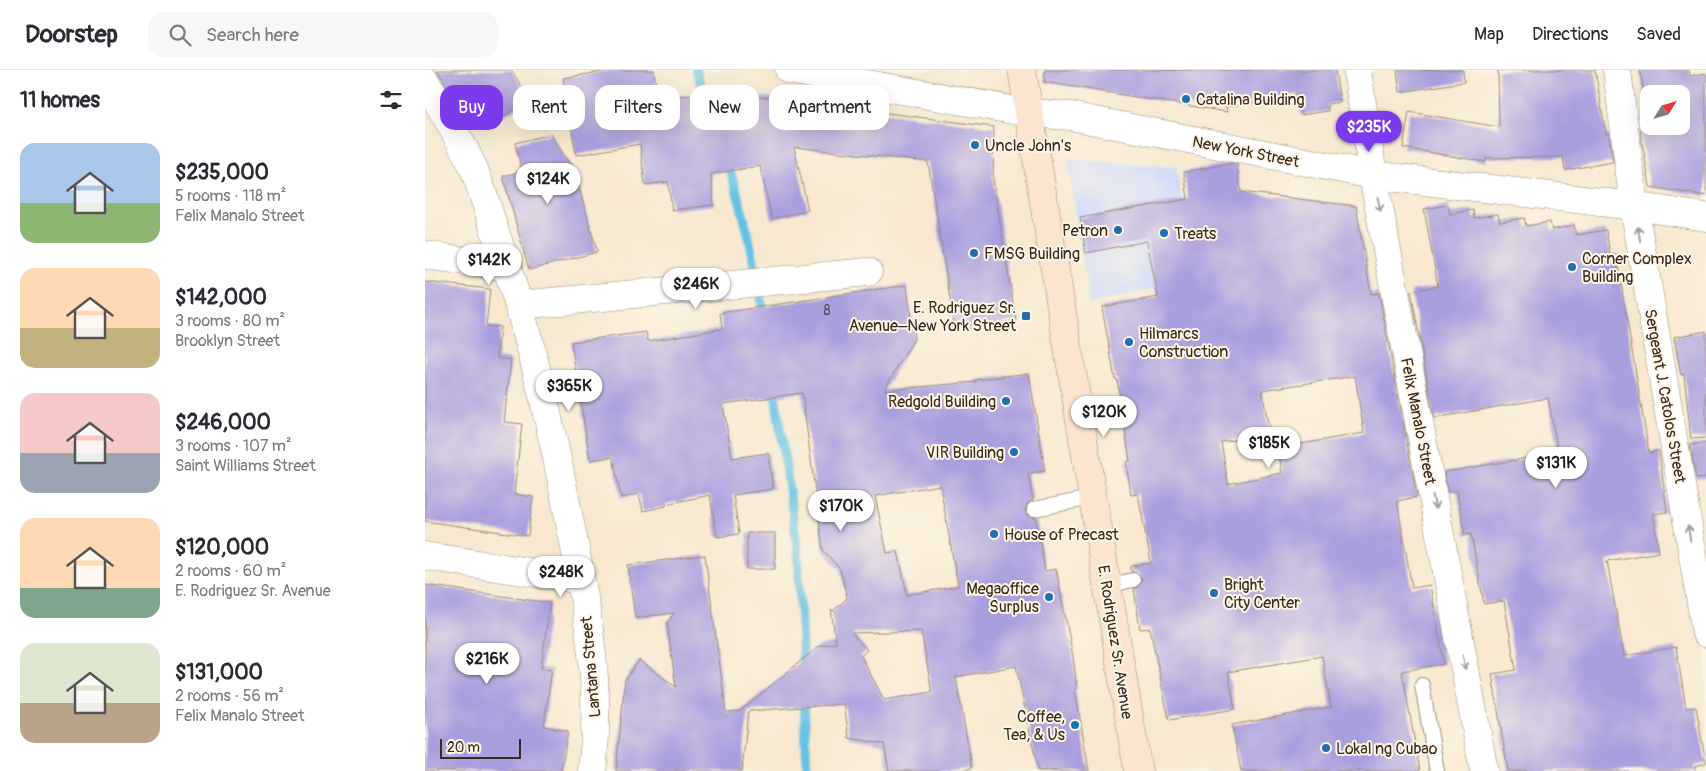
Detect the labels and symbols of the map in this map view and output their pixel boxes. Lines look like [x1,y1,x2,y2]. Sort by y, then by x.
north arrow [1640,85,1690,135]
place label: Catalina Building [1196,90,1305,110]
marker: Catalina Building [1180,93,1192,105]
pin: $235K [1334,111,1404,153]
street label: New York Street [1191,132,1302,172]
place label: Uncle John's [985,136,1071,156]
marker: Uncle John's [969,139,981,151]
pin: $124K [513,162,583,205]
one-way arrow [1374,196,1384,212]
place label: Petron [1062,221,1108,241]
marker: Petron [1112,224,1124,236]
place label: Treats [1174,224,1216,244]
marker: Treats [1158,227,1170,239]
one-way arrow [1633,227,1643,243]
pin: $142K [454,244,524,286]
place label: FMSG Building [984,244,1080,264]
marker: FMSG Building [968,247,980,259]
place label: Corner Complex Building [1582,249,1692,287]
marker: Corner Complex Building [1566,261,1578,273]
pin: $246K [661,268,731,310]
place label: E. Rodriguez Sr. Avenue–New York Street [849,298,1017,336]
house number: 8 [823,302,831,319]
street label: Sergeant J. Catolos Street [1640,307,1690,485]
marker: E. Rodriguez Sr. Avenue–New York Street [1020,310,1032,322]
place label: Hilmarcs Construction [1139,324,1228,362]
marker: Hilmarcs Construction [1123,336,1135,348]
street label: Felix Manalo Street [1396,356,1440,487]
pin: $365K [534,370,604,412]
place label: Redgold Building [888,392,996,412]
marker: Redgold Building [1000,395,1012,407]
pin: $120K [1069,396,1139,438]
pin: $185K [1234,426,1304,469]
place label: VIR Building [926,443,1004,463]
marker: VIR Building [1008,446,1020,458]
pin: $131K [1521,446,1591,489]
pin: $170K [806,490,876,532]
one-way arrow [1430,493,1440,509]
place label: House of Precast [1004,525,1119,545]
one-way arrow [1684,525,1694,541]
marker: House of Precast [988,528,1000,540]
pin: $248K [526,556,596,598]
street label: E. Rodriguez Sr. Avenue [1093,564,1137,721]
place label: Bright City Center [1224,575,1300,613]
place label: Megaoffice Surplus [966,579,1039,617]
marker: Bright City Center [1208,587,1220,599]
marker: Megaoffice Surplus [1043,591,1055,603]
street label: Lantana Street [577,615,605,718]
pin: $216K [452,642,522,685]
one-way arrow [1460,653,1469,669]
place label: Coffee, Tea, & Us [1003,707,1065,745]
marker: Coffee, Tea, & Us [1069,719,1081,731]
scale bar [440,736,521,759]
place label: Lokal ng Cubao [1336,739,1438,759]
marker: Lokal ng Cubao [1320,742,1332,754]

